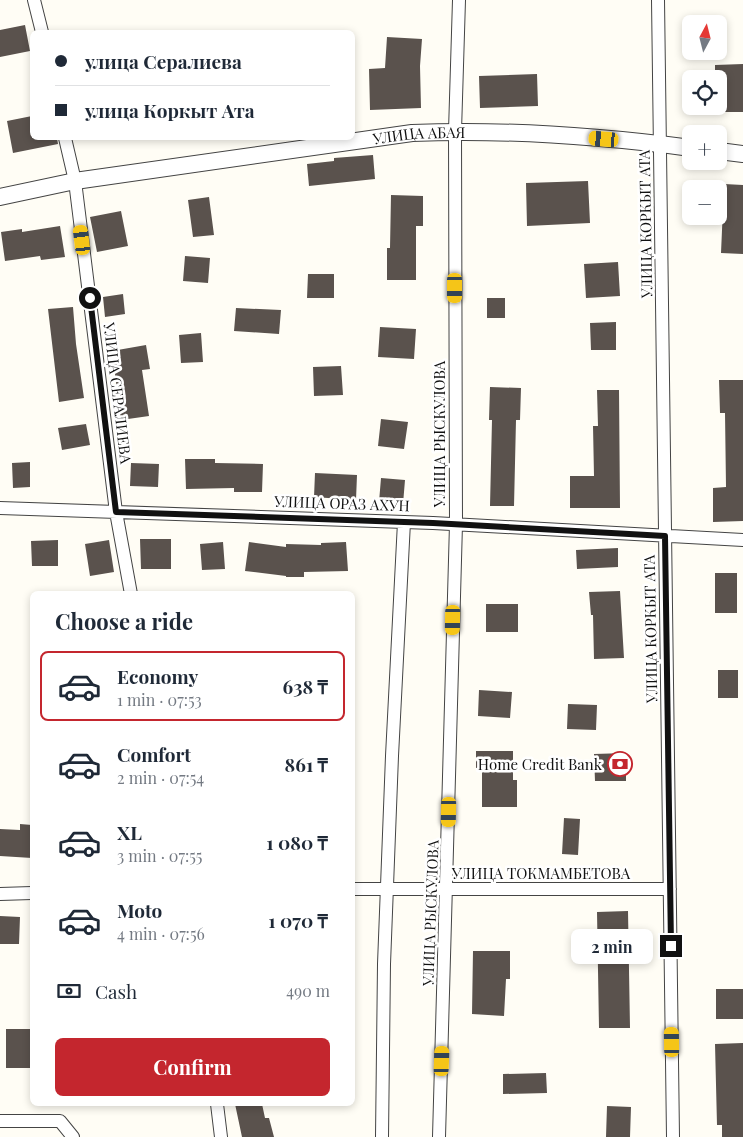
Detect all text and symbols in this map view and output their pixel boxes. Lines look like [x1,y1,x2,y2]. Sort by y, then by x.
north arrow [682,15,728,60]
map controls [682,15,727,225]
text: улица Сералиева [85,48,242,74]
button: locate [682,70,727,115]
text: улица Коркыт Ата [85,97,255,123]
street label: УЛИЦА АБАЯ [370,122,466,149]
button: + [682,125,727,170]
car [588,130,619,148]
street label: УЛИЦА КОРКЫТ АТА [634,149,656,299]
button: − [682,180,727,225]
car [72,224,91,256]
car [447,273,462,303]
route start [79,287,101,309]
street label: УЛИЦА СЕРАЛИЕВА [99,320,137,465]
street label: УЛИЦА РЫСКУЛОВА [429,360,449,508]
street label: УЛИЦА ОРАЗ АХУН [273,491,410,515]
street label: УЛИЦА КОРКЫТ АТА [639,554,661,704]
car [445,605,460,635]
text: Choose a ride [55,606,193,636]
text: Economy [117,663,198,689]
icon: car [57,664,102,709]
text: 638 ₸ [283,673,328,699]
text: 1 min · 07:53 [117,689,202,710]
text: Comfort [117,741,191,767]
icon: car [57,742,102,787]
text: 861 ₸ [285,751,328,777]
bank icon: Home Credit Bank [607,751,633,777]
place label: Home Credit Bank [478,754,603,774]
text: 2 min · 07:54 [117,767,204,788]
car [441,797,456,827]
text: XL [117,819,142,845]
icon: car [57,820,102,865]
text: 1 080 ₸ [266,829,328,855]
street label: УЛИЦА РЫСКУЛОВА [417,839,443,987]
text: 3 min · 07:55 [117,845,202,866]
street label: УЛИЦА ТОКМАМБЕТОВА [451,863,631,883]
text: Moto [117,897,162,923]
icon: car [57,898,102,943]
text: 1 070 ₸ [268,907,328,933]
text: 4 min · 07:56 [117,923,205,944]
callout: 2 min [571,928,654,964]
route end [660,935,682,957]
text: 2 min [591,936,633,957]
icon: cash [55,977,83,1005]
text: Cash [95,978,137,1004]
text: 490 m [286,980,330,1001]
car [664,1027,679,1057]
button: Confirm [55,1038,330,1096]
car [433,1046,450,1076]

